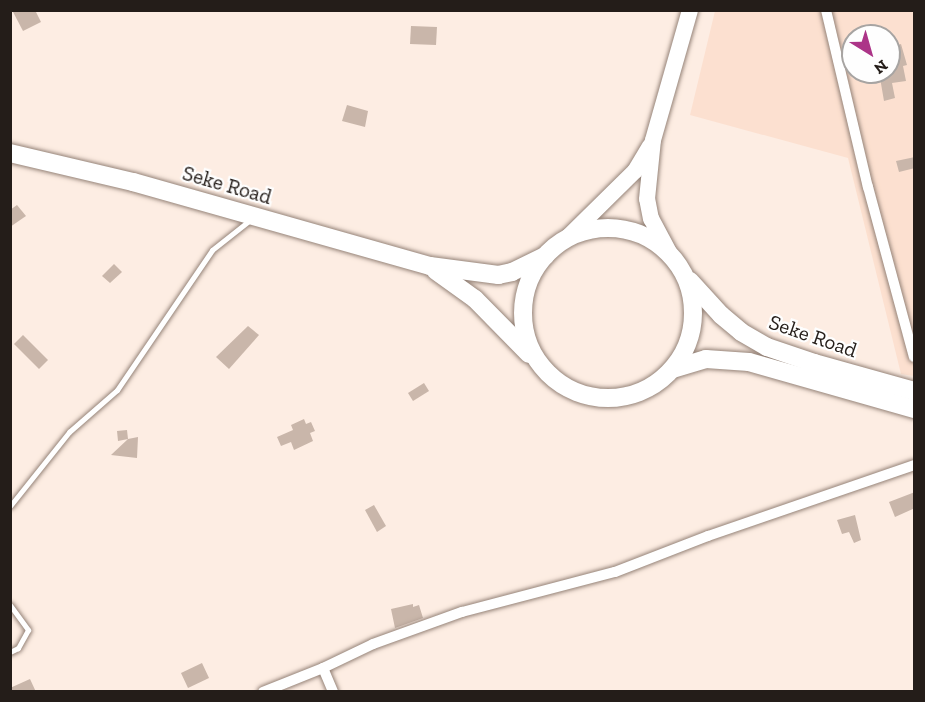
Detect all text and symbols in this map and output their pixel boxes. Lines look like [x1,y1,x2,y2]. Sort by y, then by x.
north arrow [841,24,901,84]
text: N [870,56,892,78]
street label: Seke Road [180,160,274,210]
street label: Seke Road [766,309,860,363]

